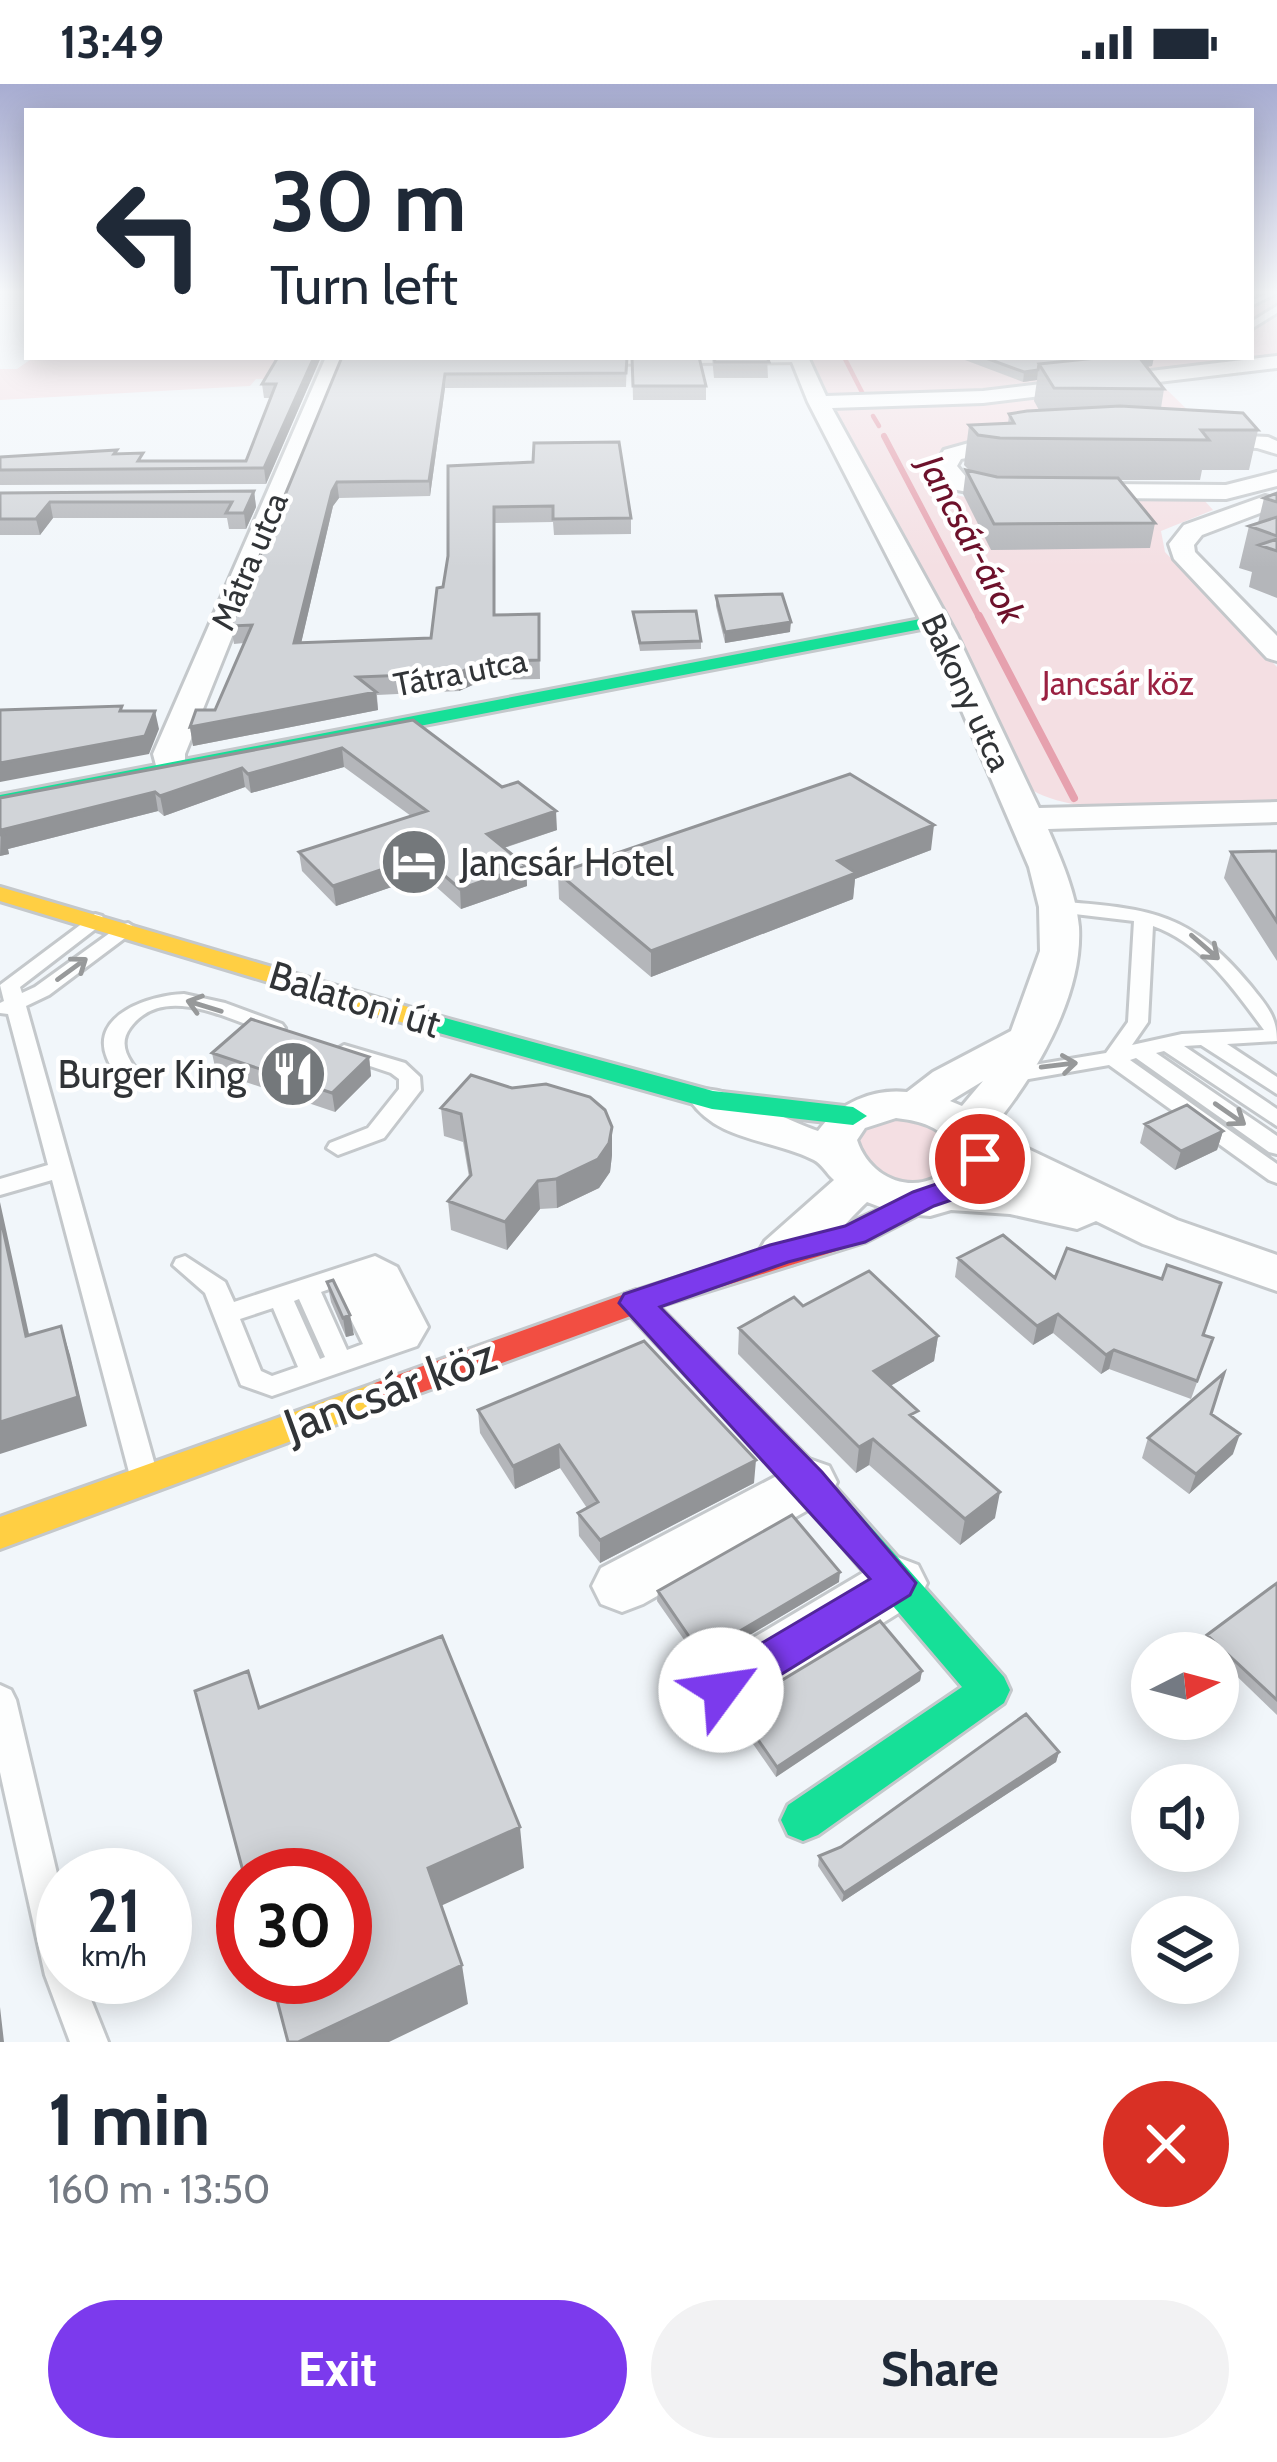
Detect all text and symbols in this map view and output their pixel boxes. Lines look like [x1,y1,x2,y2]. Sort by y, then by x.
text: 13:49 [60,15,164,69]
text: 30 m [270,150,466,252]
icon: left [72,156,228,312]
text: Turn left [270,252,458,318]
water label: Jancsár-árok [908,445,1035,632]
street label: Mátra utca [202,486,296,636]
street label: Bakony utca [913,607,1021,777]
street label: Tátra utca [390,639,530,704]
park label: Jancsár köz [1041,663,1194,703]
hotel icon: Jancsár Hotel [379,827,449,897]
place label: Jancsár Hotel [459,838,674,886]
one-way arrow [1189,933,1220,961]
street label: Balatoni út [264,950,446,1048]
one-way arrow [55,957,88,983]
one-way arrow [186,994,224,1016]
restaurant icon: Burger King [258,1039,328,1109]
place label: Burger King [57,1050,247,1098]
one-way arrow [1039,1054,1078,1076]
one-way arrow [1213,1101,1246,1126]
pin [929,1108,1031,1210]
icon: arrive [947,1126,1013,1192]
street label: Jancsár köz [275,1325,504,1455]
position arrow [658,1627,784,1753]
north arrow [1131,1632,1239,1740]
map controls [1131,1632,1239,2004]
button: sound [1131,1764,1239,1872]
speed limit sign: 30 [216,1848,372,2004]
text: 21 [87,1874,141,1947]
button: layers [1131,1896,1239,2004]
text: km/h [81,1937,147,1974]
text: 1 min [48,2076,210,2163]
button: close [1103,2081,1229,2207]
text: 160 m · 13:50 [48,2165,270,2213]
button: Exit [48,2300,627,2438]
button: Share [651,2300,1229,2438]

